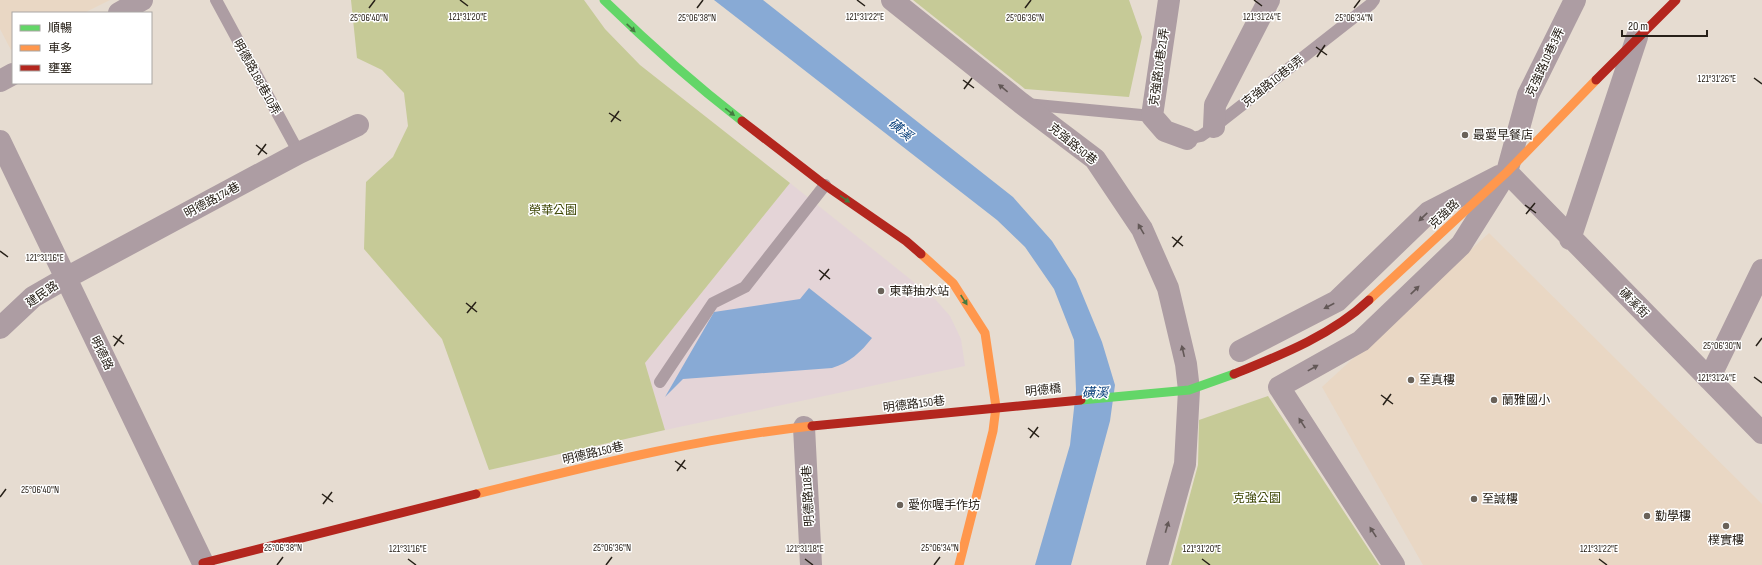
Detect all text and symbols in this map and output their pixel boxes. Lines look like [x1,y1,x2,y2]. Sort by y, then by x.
text: 121°31'20"E [449,11,487,23]
text: 121°31'22"E [846,11,884,23]
text: 121°31'24"E [1243,11,1281,23]
legend [12,12,152,84]
text: 25°06'40"N [350,12,388,24]
text: 25°06'38"N [678,12,716,24]
text: 25°06'36"N [1006,12,1044,24]
text: 25°06'34"N [1335,12,1373,24]
scale bar [1622,12,1707,38]
text: 20 m [1628,19,1648,34]
text: 順暢 [48,21,72,36]
one-way arrow [626,23,636,32]
street label: 克強路10巷3弄 [1523,25,1568,99]
street label: 克強路10巷21弄 [1147,27,1172,107]
street label: 明德路188巷10弄 [230,37,284,118]
text: 車多 [48,41,72,56]
street label: 克強路10巷9弄 [1239,52,1307,110]
text: 壅塞 [48,61,72,76]
text: 121°31'26"E [1698,73,1736,85]
one-way arrow [997,84,1008,93]
one-way arrow [725,108,735,116]
water label: 磺溪 [885,115,917,145]
street label: 克強路50巷 [1045,120,1100,169]
place label: 最愛早餐店 [1473,128,1533,143]
marker: 最愛早餐店 [1460,130,1470,140]
street label: 明德路174巷 [182,179,243,221]
one-way arrow [840,195,850,203]
street label: 克強路 [1426,197,1463,232]
park label: 榮華公園 [529,203,577,218]
one-way arrow [1418,212,1428,222]
one-way arrow [1138,223,1145,235]
text: 121°31'16"E [26,252,64,264]
street label: 建民路 [23,278,61,311]
place label: 東華抽水站 [889,284,949,299]
one-way arrow [1410,285,1420,294]
street label: 磺溪街 [1616,285,1652,321]
marker: 東華抽水站 [876,286,886,296]
one-way arrow [960,295,968,306]
one-way arrow [1323,302,1335,309]
street label: 明德路 [87,334,116,373]
text: 25°06'30"N [1703,340,1741,352]
one-way arrow [1179,345,1185,357]
one-way arrow [1307,365,1319,372]
text: 121°31'24"E [1698,372,1736,384]
place label: 至真樓 [1419,373,1455,388]
marker: 至真樓 [1406,375,1416,385]
street label: 明德橋 [1024,381,1062,400]
water label: 磺溪 [1082,385,1110,401]
street label: 明德路150巷 [882,393,946,416]
place label: 蘭雅國小 [1502,393,1550,408]
marker: 蘭雅國小 [1489,395,1499,405]
one-way arrow [1298,418,1306,429]
street label: 明德路150巷 [561,439,625,468]
street label: 明德路118巷 [799,465,818,527]
text: 25°06'40"N [21,484,59,496]
park label: 克強公園 [1233,491,1281,506]
place label: 至誠樓 [1482,492,1518,507]
marker: 至誠樓 [1469,494,1479,504]
place label: 愛你喔手作坊 [908,498,980,513]
marker: 愛你喔手作坊 [895,500,905,510]
place label: 勤學樓 [1655,509,1691,524]
marker: 勤學樓 [1642,511,1652,521]
one-way arrow [1164,521,1170,533]
marker: 樸實樓 [1721,521,1731,531]
one-way arrow [1369,527,1377,537]
place label: 樸實樓 [1708,533,1744,548]
text: 25°06'38"N [264,542,302,554]
text: 25°06'36"N [593,542,631,554]
text: 25°06'34"N [921,542,959,554]
text: 121°31'16"E [389,543,427,555]
text: 121°31'18"E [786,543,824,555]
text: 121°31'20"E [1183,543,1221,555]
text: 121°31'22"E [1580,543,1618,555]

